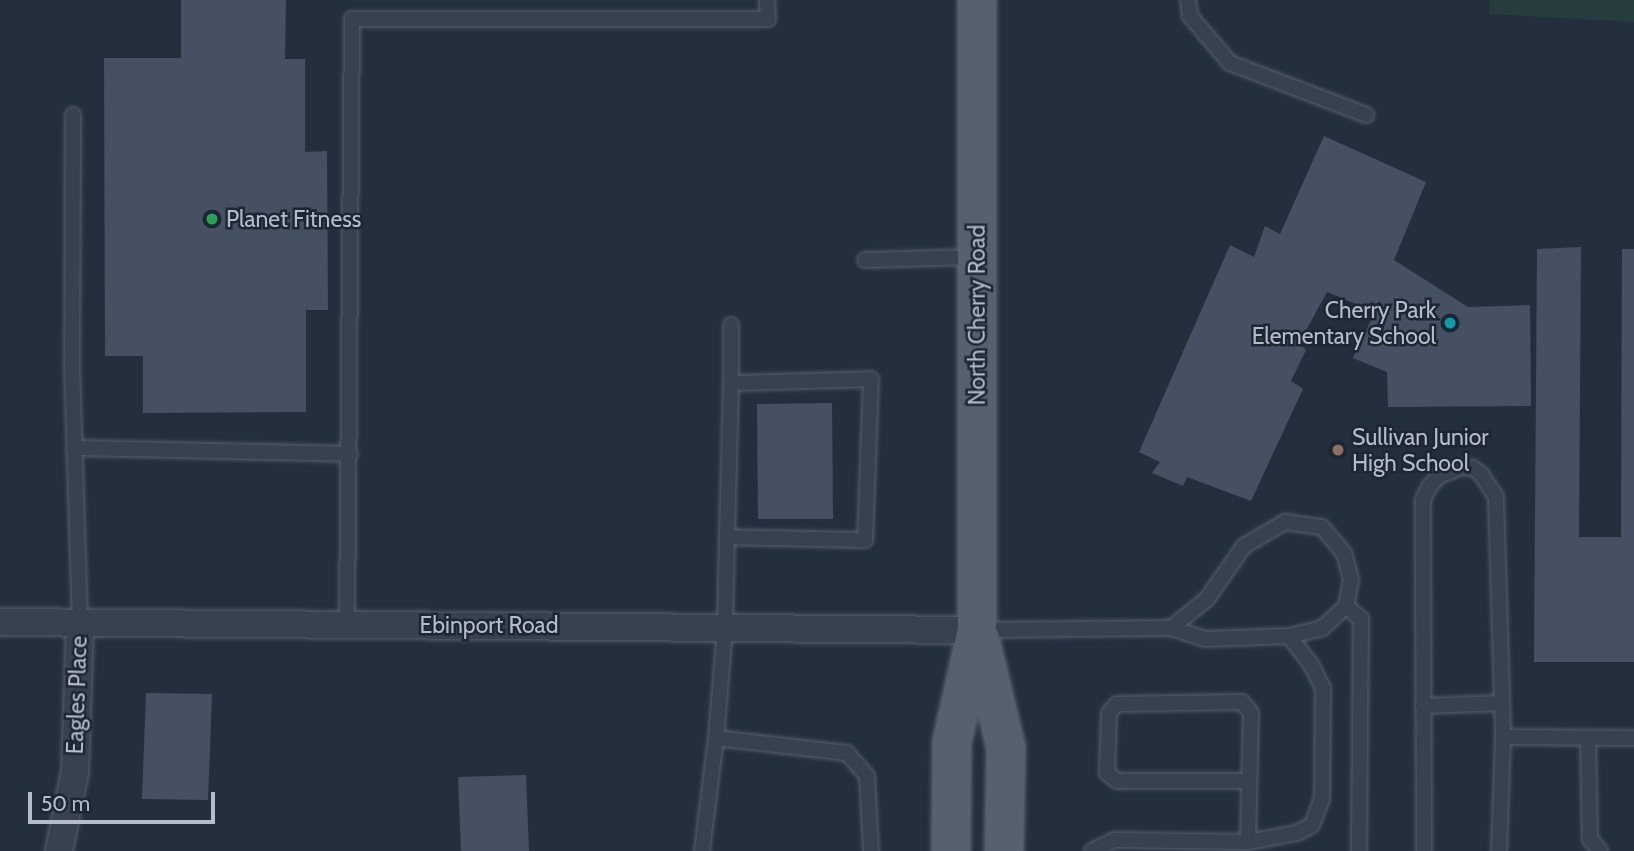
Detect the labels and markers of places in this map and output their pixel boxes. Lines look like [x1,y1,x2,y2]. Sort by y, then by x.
place label: Planet Fitness [226,205,361,233]
marker: Planet Fitness [204,211,220,227]
place label: Cherry Park Elementary School [1252,296,1436,350]
marker: Cherry Park Elementary School [1442,315,1458,331]
place label: Sullivan Junior High School [1352,423,1489,477]
marker: Sullivan Junior High School [1330,442,1346,458]

